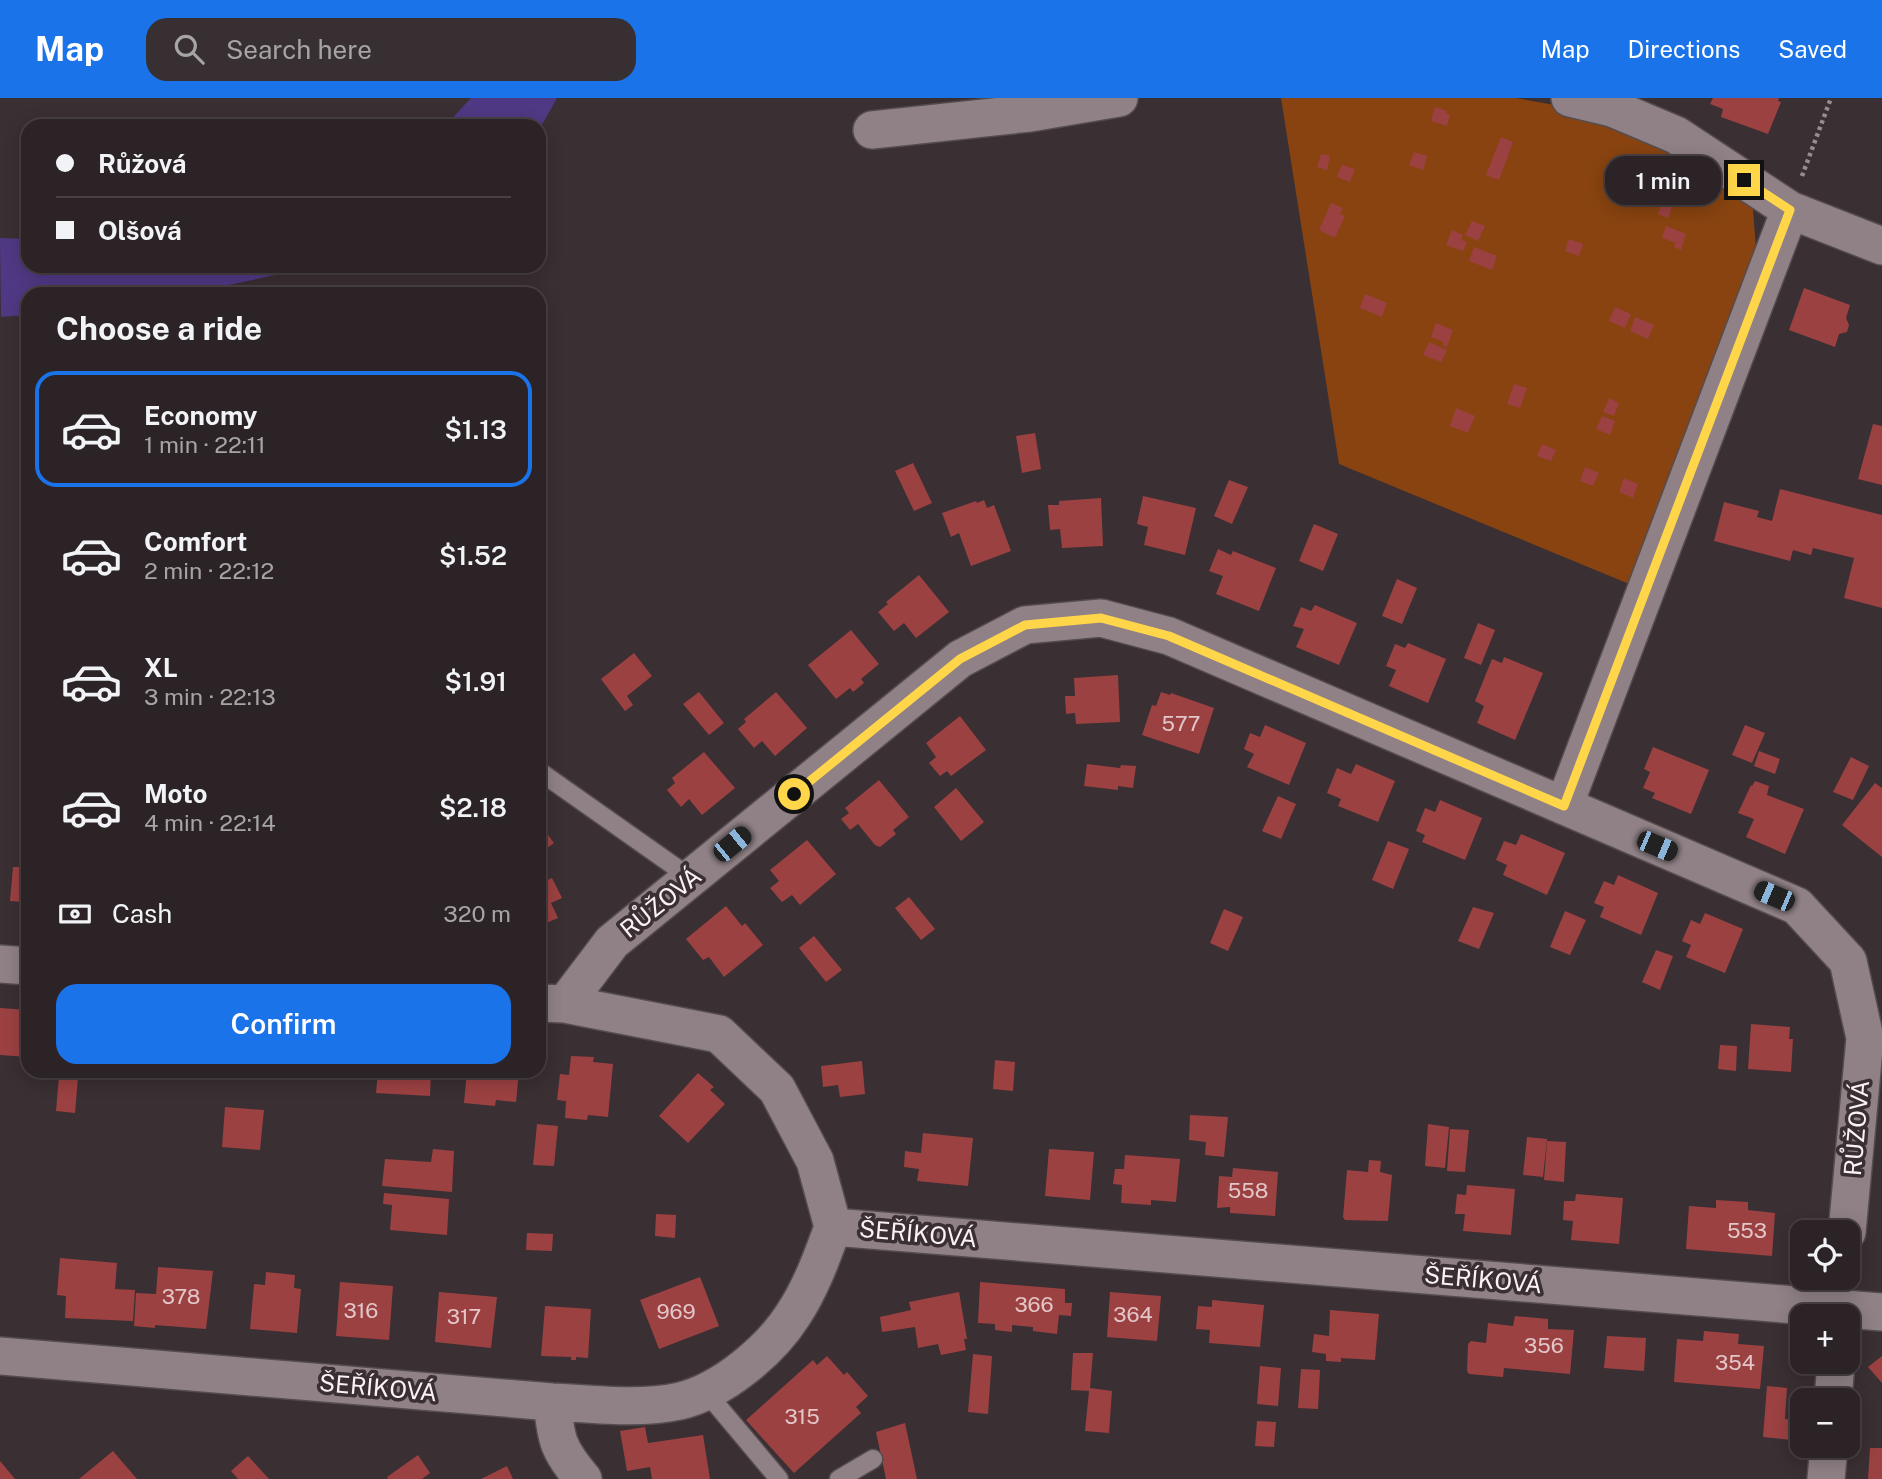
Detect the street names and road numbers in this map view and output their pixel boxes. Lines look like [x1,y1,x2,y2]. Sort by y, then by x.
street label: RŮŽOVÁ [613,860,706,943]
street label: RŮŽOVÁ [1836,1079,1874,1177]
street label: ŠEŘÍKOVÁ [858,1214,978,1252]
street label: ŠEŘÍKOVÁ [1423,1260,1543,1298]
street label: ŠEŘÍKOVÁ [318,1368,438,1406]

